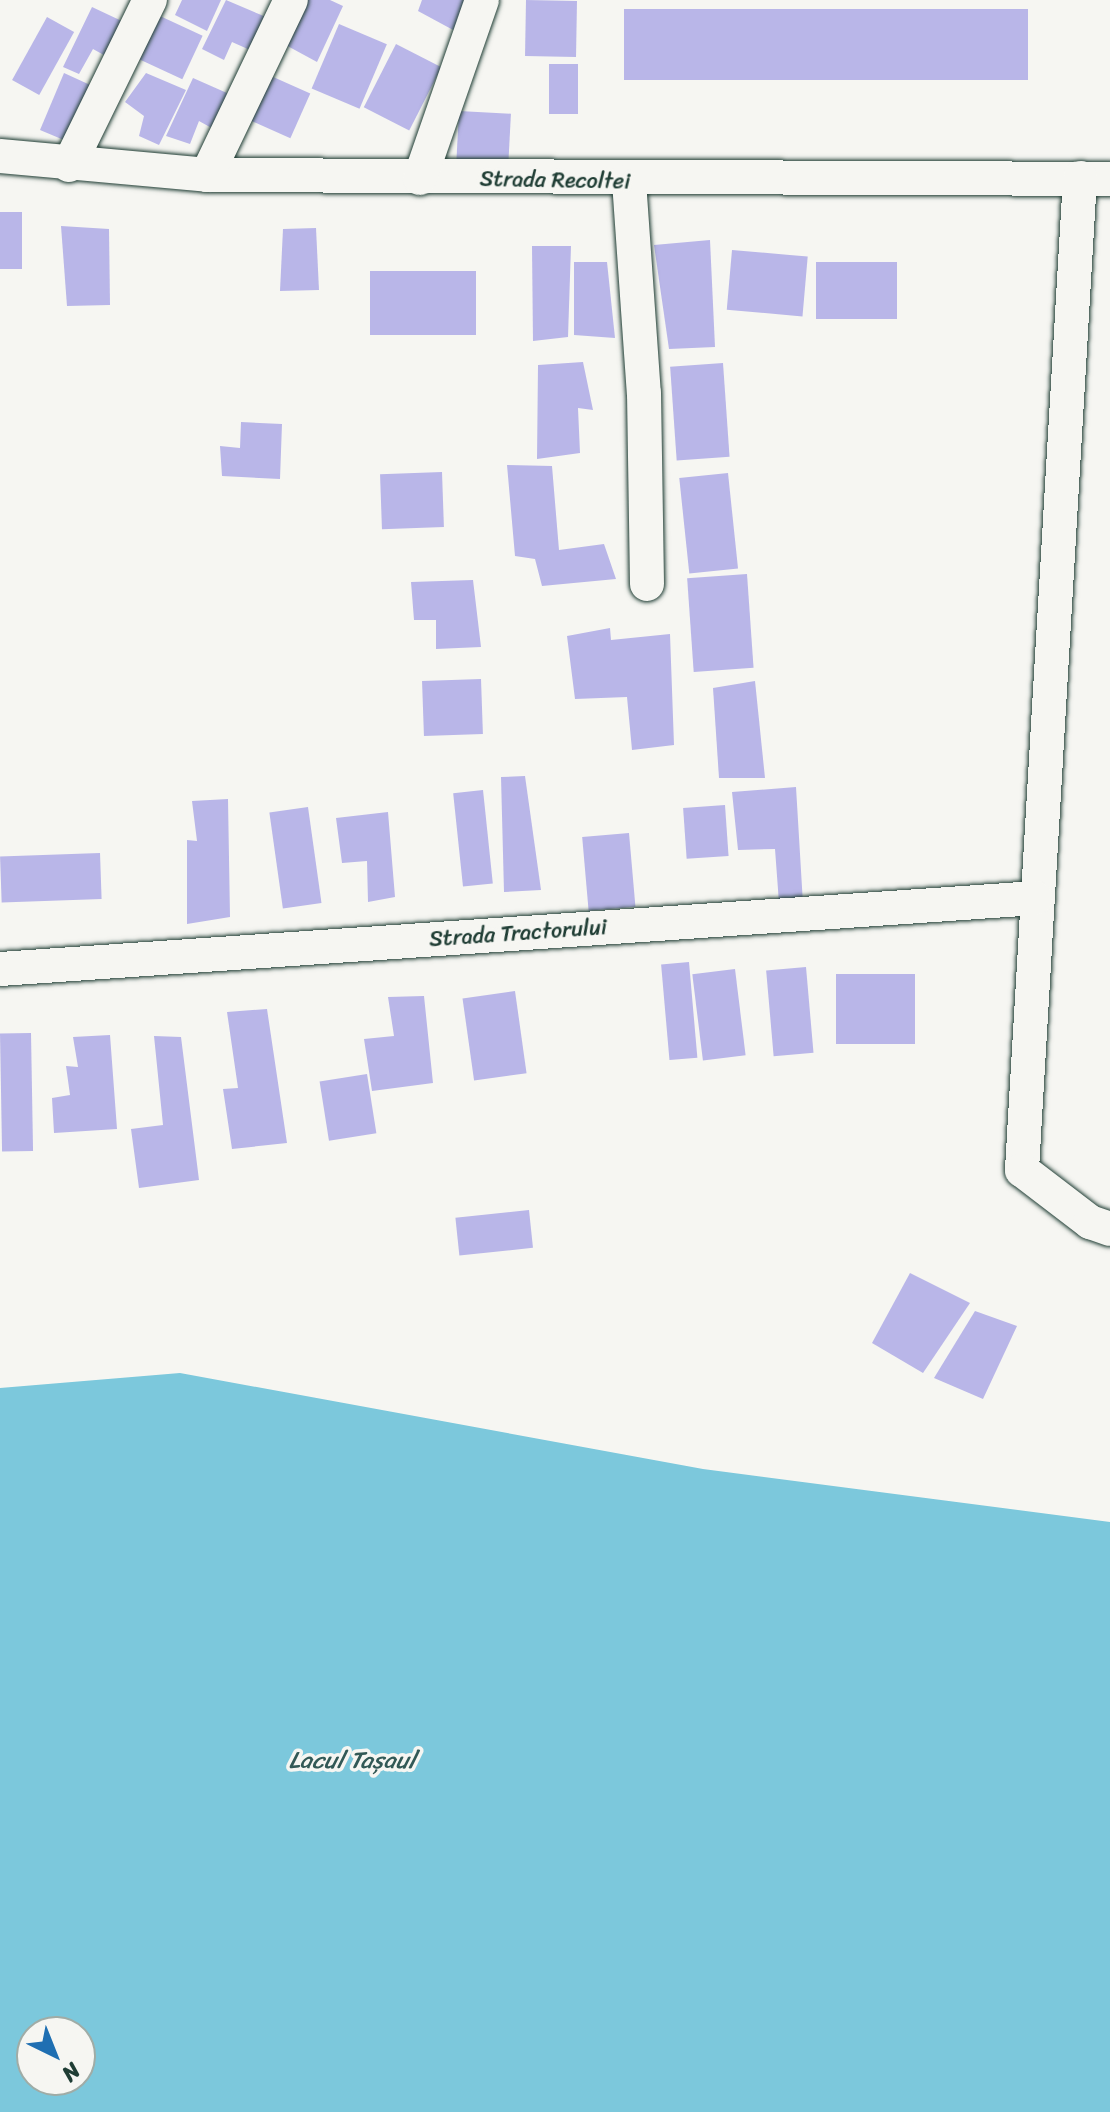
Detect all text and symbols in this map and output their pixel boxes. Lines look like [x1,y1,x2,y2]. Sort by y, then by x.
street label: Strada Recoltei [480,165,630,195]
street label: Strada Tractorului [428,914,608,952]
water label: Lacul Tașaul [288,1747,416,1775]
north arrow [16,2016,96,2096]
text: N [52,2053,90,2092]

